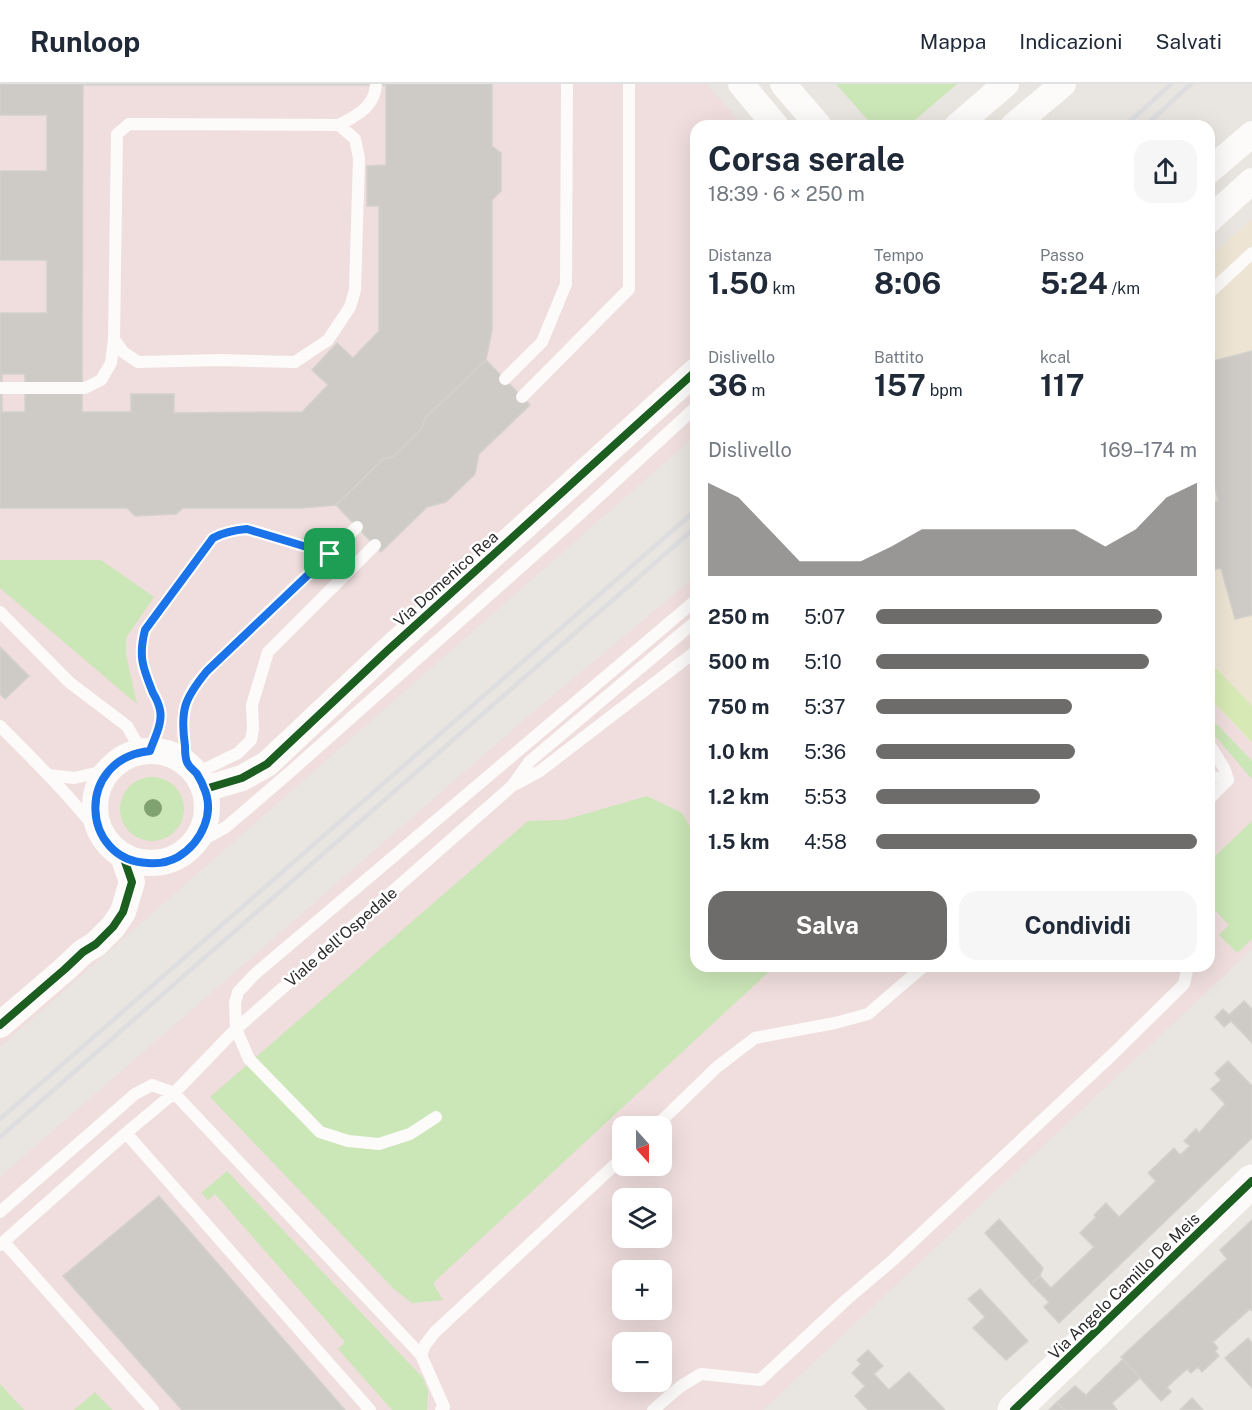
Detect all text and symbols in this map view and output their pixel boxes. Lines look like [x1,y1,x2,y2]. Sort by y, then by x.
text: Runloop [30,25,140,58]
text: Mappa [920,29,986,54]
text: Indicazioni [1019,29,1123,54]
text: Salvati [1156,29,1222,54]
text: Corsa serale [708,140,905,178]
button: share [1134,140,1197,203]
text: 18:39 · 6 × 250 m [708,182,865,206]
text: Distanza [708,246,772,265]
text: Tempo [874,246,924,265]
text: Passo [1040,246,1084,265]
text: 1.50 [708,265,769,301]
text: 8:06 [874,265,941,301]
text: 5:24 [1040,265,1108,301]
text: km [769,279,795,298]
text: /km [1108,279,1140,298]
text: Dislivello [708,348,775,367]
text: Battito [874,348,924,367]
text: kcal [1040,348,1071,367]
text: 36 [708,367,748,403]
text: 157 [874,367,926,403]
text: 117 [1040,367,1084,403]
text: m [748,381,765,400]
text: bpm [926,381,963,400]
text: Dislivello [708,438,792,462]
text: 169–174 m [1100,438,1197,462]
street label: Via Domenico Rea [390,527,502,631]
pin [304,528,355,579]
icon: arrive [313,537,346,570]
text: 250 m [708,605,770,629]
text: 5:07 [804,605,845,629]
text: 500 m [708,650,770,674]
text: 5:10 [804,650,842,674]
text: 750 m [708,695,769,719]
text: 5:37 [804,695,846,719]
text: 1.0 km [708,740,769,764]
text: 5:36 [804,740,846,764]
text: 1.2 km [708,785,769,809]
text: 5:53 [804,785,847,809]
text: 1.5 km [708,830,769,854]
text: 4:58 [804,830,847,854]
street label: Viale dell'Ospedale [281,883,401,991]
button: Salva [708,891,947,960]
button: Condividi [959,891,1197,960]
north arrow [612,1116,672,1176]
map controls [612,1116,672,1392]
button: layers [612,1188,672,1248]
street label: Via Angelo Camillo De Meis [1044,1209,1204,1363]
button: + [612,1260,672,1320]
button: − [612,1332,672,1392]

